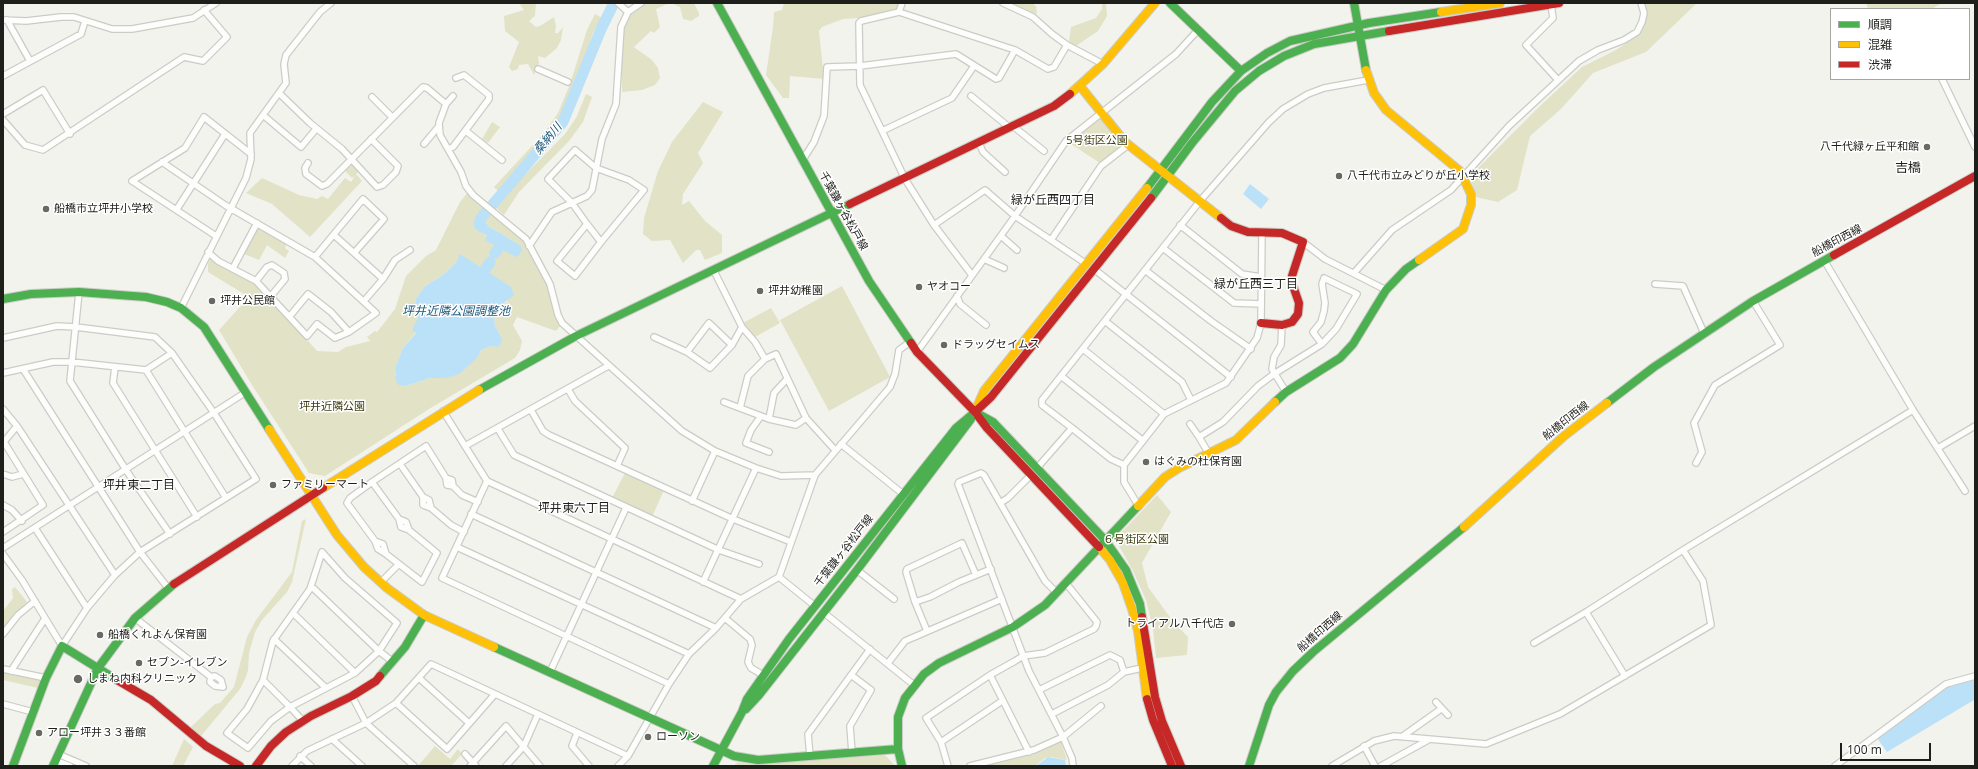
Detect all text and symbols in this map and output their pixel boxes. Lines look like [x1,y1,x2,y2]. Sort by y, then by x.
legend [1830,8,1970,80]
text: 順調 [1868,16,1892,33]
text: 混雑 [1868,36,1892,53]
text: 渋滞 [1868,56,1892,73]
water label: 桑納川 [531,121,565,157]
park label: 5号街区公園 [1066,134,1128,148]
place label: 八千代緑ヶ丘平和館 [1820,140,1919,154]
marker: 八千代緑ヶ丘平和館 [1922,142,1932,152]
district label: 吉橋 [1895,160,1921,176]
street label: 千葉鎌ヶ谷松戸線 [816,169,870,253]
place label: 八千代市立みどりが丘小学校 [1347,169,1490,183]
marker: 八千代市立みどりが丘小学校 [1334,171,1344,181]
district label: 緑が丘西四丁目 [1011,194,1095,208]
place label: 船橋市立坪井小学校 [54,202,153,216]
marker: 船橋市立坪井小学校 [41,204,51,214]
street label: 船橋印西線 [1810,222,1864,260]
district label: 緑が丘西三丁目 [1214,278,1298,292]
place label: ヤオコー [927,280,971,294]
marker: ヤオコー [914,282,924,292]
place label: 坪井幼稚園 [768,284,823,298]
marker: 坪井幼稚園 [755,286,765,296]
place label: 坪井公民館 [220,294,275,308]
marker: 坪井公民館 [207,296,217,306]
water label: 坪井近隣公園調整池 [402,305,510,319]
place label: ドラッグセイムス [952,338,1040,352]
marker: ドラッグセイムス [939,340,949,350]
street label: 船橋印西線 [1540,399,1592,443]
park label: 坪井近隣公園 [299,400,365,414]
place label: はぐみの杜保育園 [1154,455,1242,469]
marker: はぐみの杜保育園 [1141,457,1151,467]
place label: ファミリーマート [281,478,369,492]
district label: 坪井東二丁目 [103,479,175,493]
marker: ファミリーマート [268,480,278,490]
district label: 坪井東六丁目 [538,502,610,516]
street label: 千葉鎌ヶ谷松戸線 [812,512,876,590]
park label: ６号街区公園 [1103,533,1169,547]
street label: 船橋印西線 [1295,609,1345,655]
place label: トライアル八千代店 [1125,617,1224,631]
marker: トライアル八千代店 [1227,619,1237,629]
place label: 船橋くれよん保育園 [108,628,207,642]
marker: 船橋くれよん保育園 [95,630,105,640]
place label: セブン-イレブン [147,656,228,670]
marker: セブン-イレブン [134,658,144,668]
place label: しまね内科クリニック [87,672,197,686]
marker: しまね内科クリニック [72,673,84,685]
place label: アロー坪井３３番館 [47,726,146,740]
marker: アロー坪井３３番館 [34,728,44,738]
place label: ローソン [656,730,700,744]
marker: ローソン [643,732,653,742]
scale bar [1842,735,1933,761]
text: 100 m [1847,741,1882,758]

